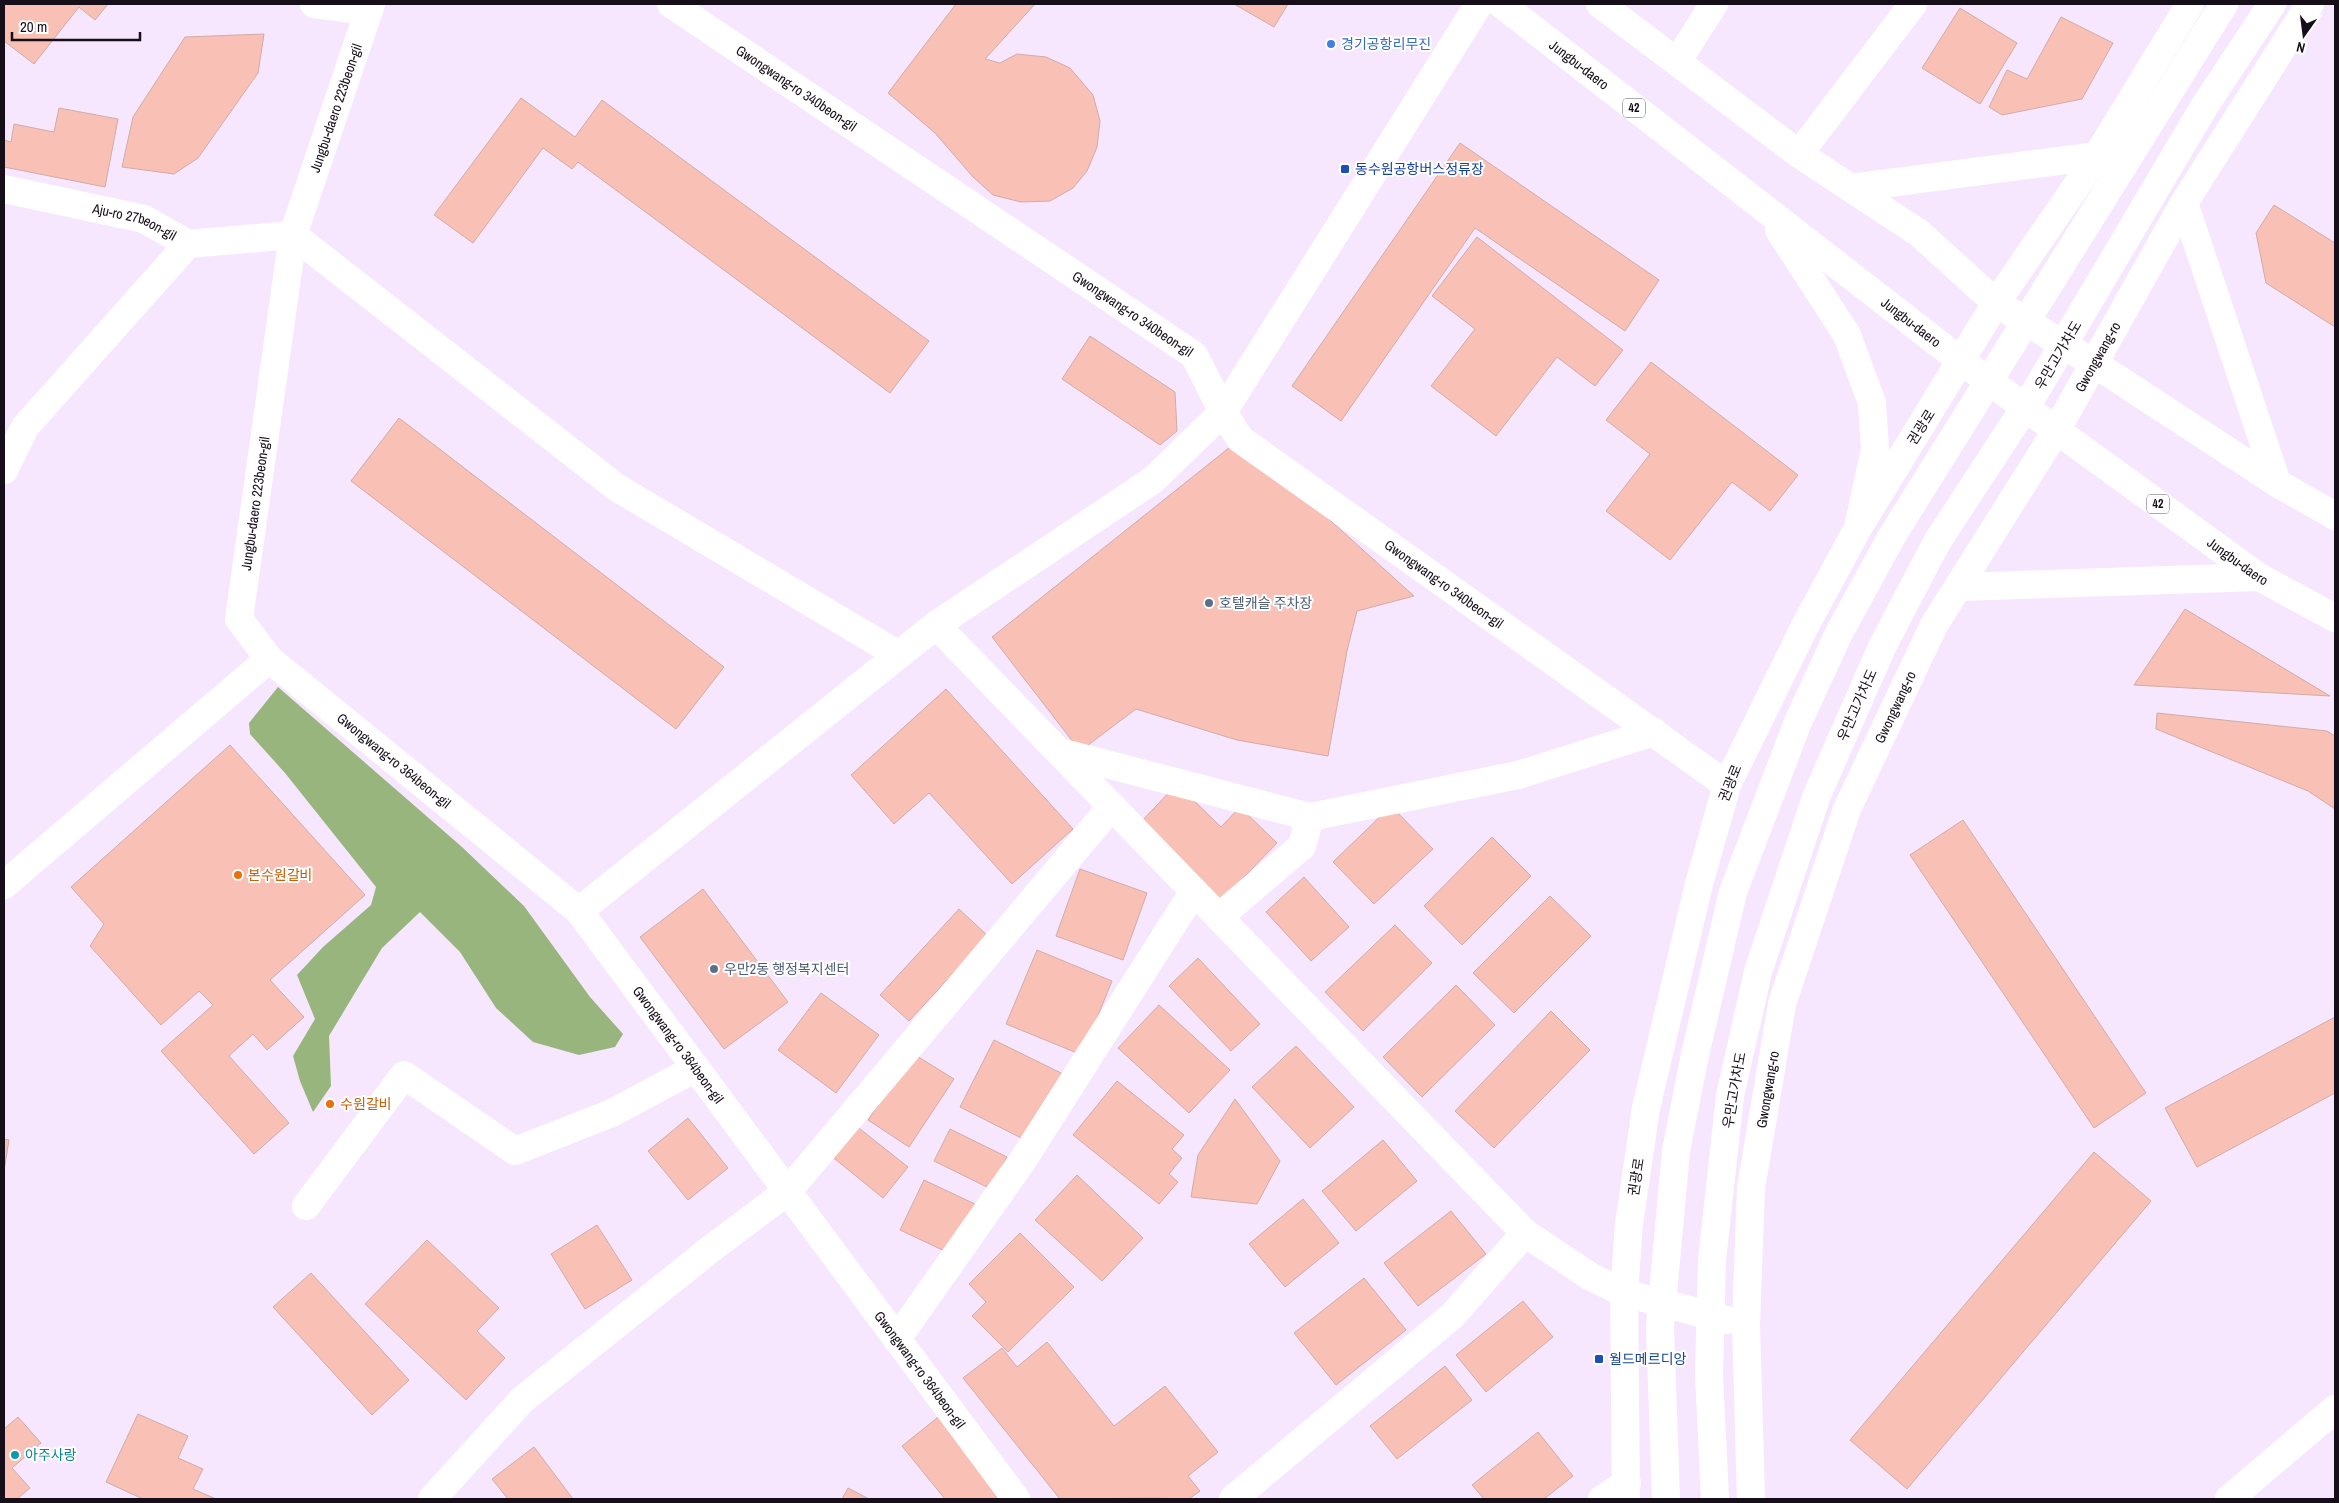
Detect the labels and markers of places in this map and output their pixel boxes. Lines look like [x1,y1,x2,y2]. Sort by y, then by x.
place label: 경기공항리무진 [1341,35,1431,53]
marker: 경기공항리무진 [1325,38,1337,50]
place label: 동수원공항버스정류장 [1355,160,1484,178]
marker: 동수원공항버스정류장 [1339,163,1351,175]
place label: 호텔캐슬 주차장 [1219,594,1312,612]
marker: 호텔캐슬 주차장 [1203,597,1215,609]
place label: 본수원갈비 [248,866,312,884]
marker: 본수원갈비 [232,869,244,881]
place label: 우만2동 행정복지센터 [724,960,850,978]
marker: 우만2동 행정복지센터 [708,963,720,975]
place label: 수원갈비 [340,1095,392,1113]
marker: 수원갈비 [324,1098,336,1110]
place label: 월드메르디앙 [1609,1350,1686,1368]
marker: 월드메르디앙 [1593,1353,1605,1365]
place label: 아주사랑 [25,1446,77,1464]
marker: 아주사랑 [9,1449,21,1461]

